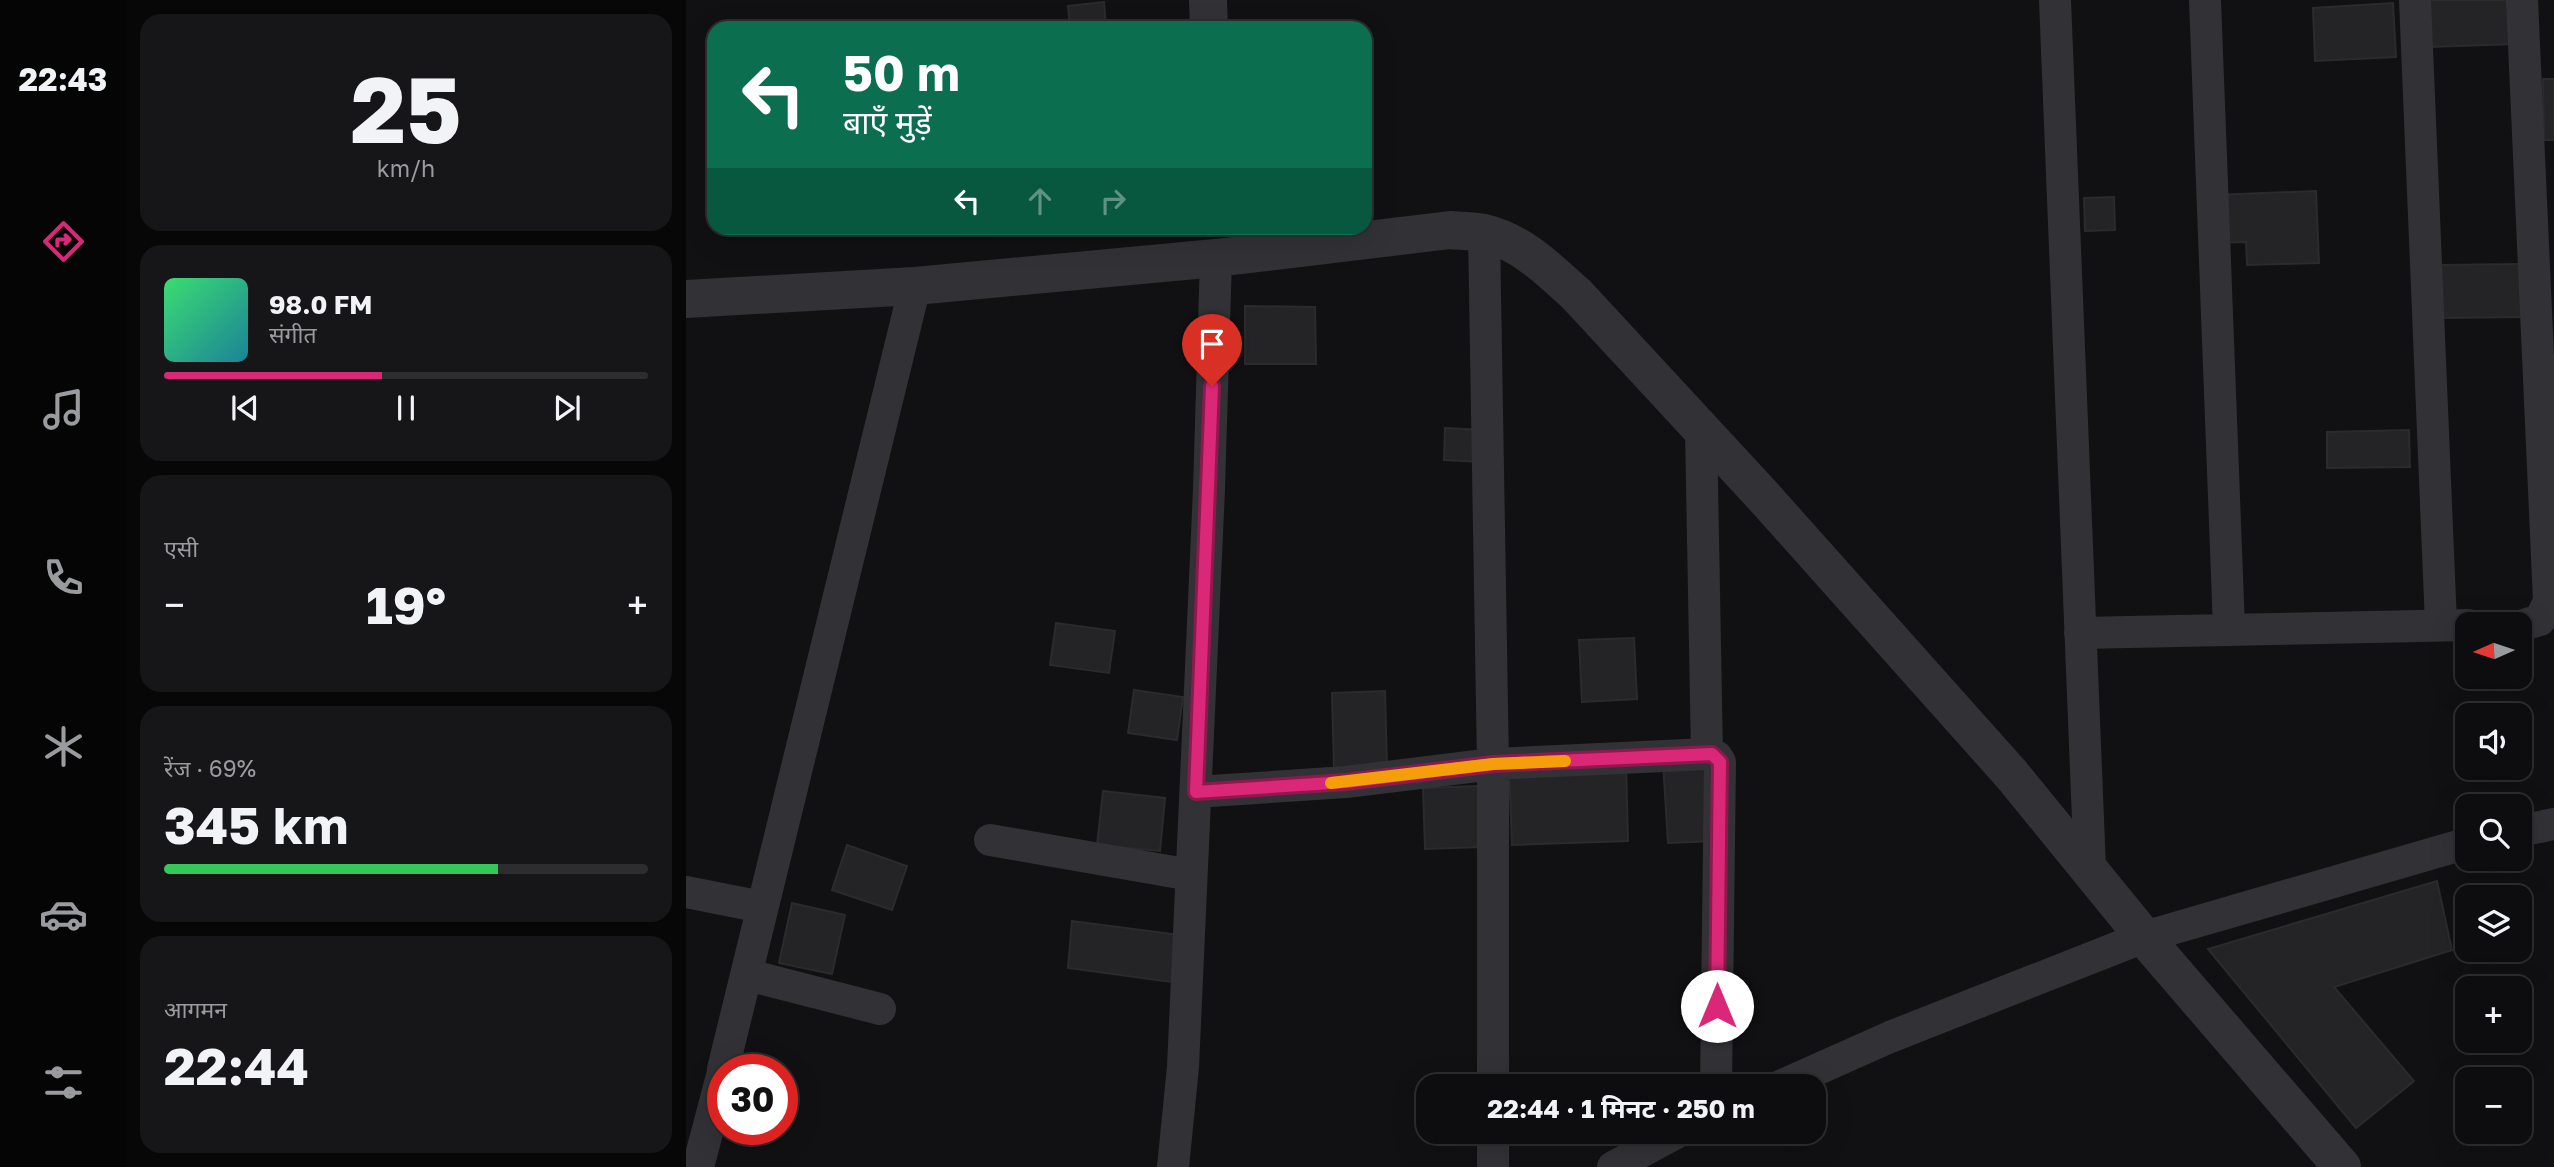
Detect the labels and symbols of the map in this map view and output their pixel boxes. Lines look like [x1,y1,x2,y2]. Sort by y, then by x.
pin [1182,314,1242,386]
north arrow [2455,612,2532,690]
position arrow [1680,969,1754,1043]
speed limit sign: 30 [707,1054,798,1145]

